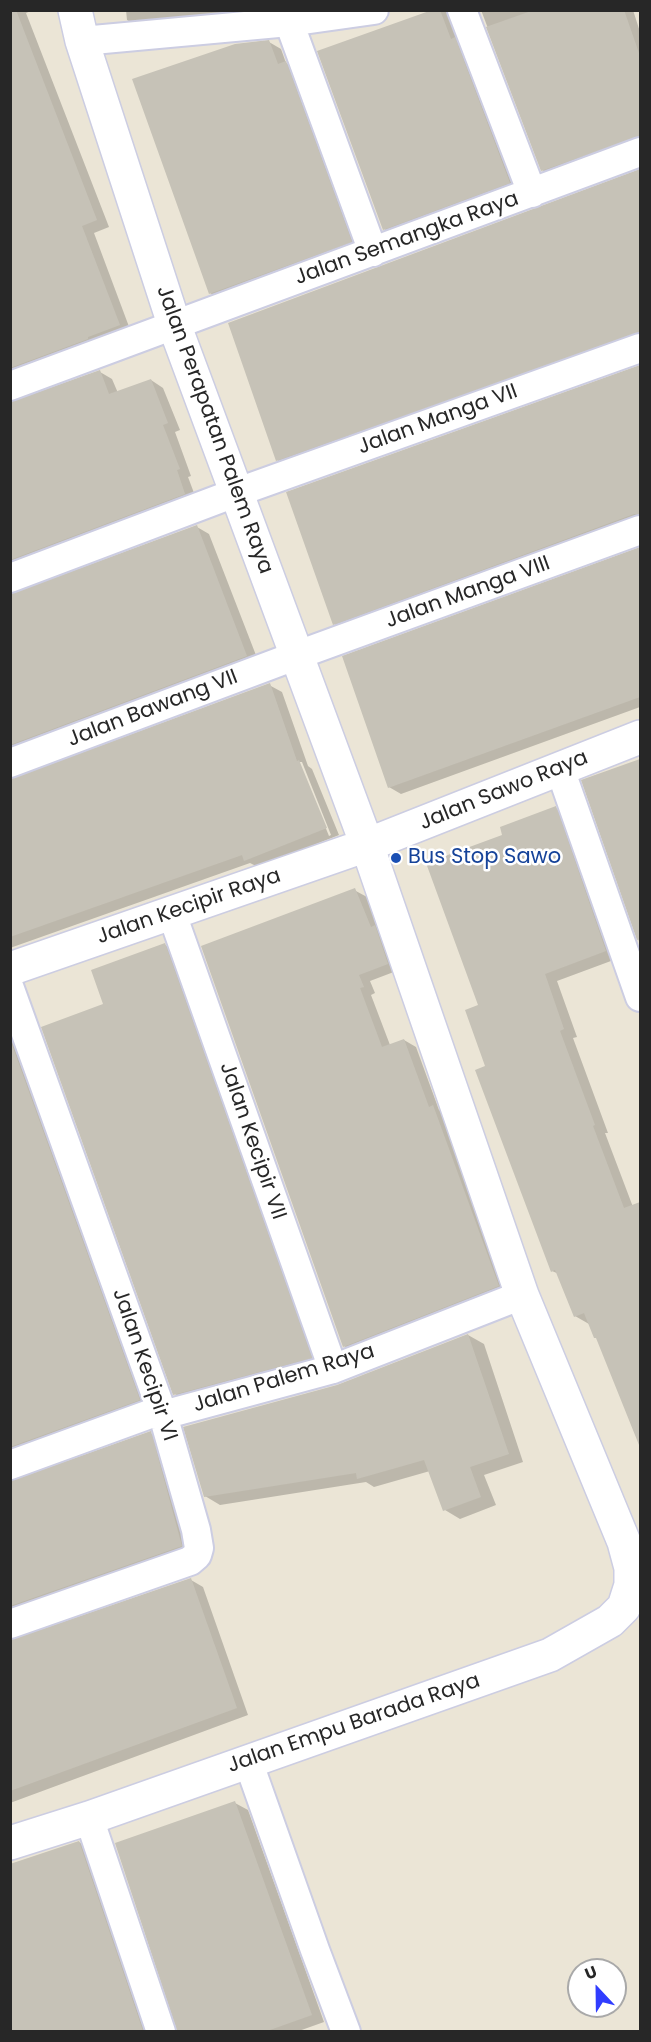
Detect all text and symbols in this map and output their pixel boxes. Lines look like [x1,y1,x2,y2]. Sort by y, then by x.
street label: Jalan Semangka Raya [292,187,522,291]
street label: Jalan Perapatan Palem Raya [150,282,278,578]
street label: Jalan Manga VII [355,379,521,461]
street label: Jalan Manga VIII [382,552,554,634]
street label: Jalan Bawang VII [64,665,242,753]
street label: Jalan Sawo Raya [416,746,592,836]
place label: Bus Stop Sawo [408,845,561,871]
marker: Bus Stop Sawo [389,851,403,865]
street label: Jalan Kecipir Raya [94,864,284,950]
street label: Jalan Kecipir VII [213,1059,291,1223]
street label: Jalan Kecipir VI [106,1286,182,1444]
street label: Jalan Palem Raya [190,1339,378,1419]
street label: Jalan Empu Barada Raya [224,1669,484,1779]
north arrow [567,1958,627,2018]
text: U [581,1960,600,1985]

